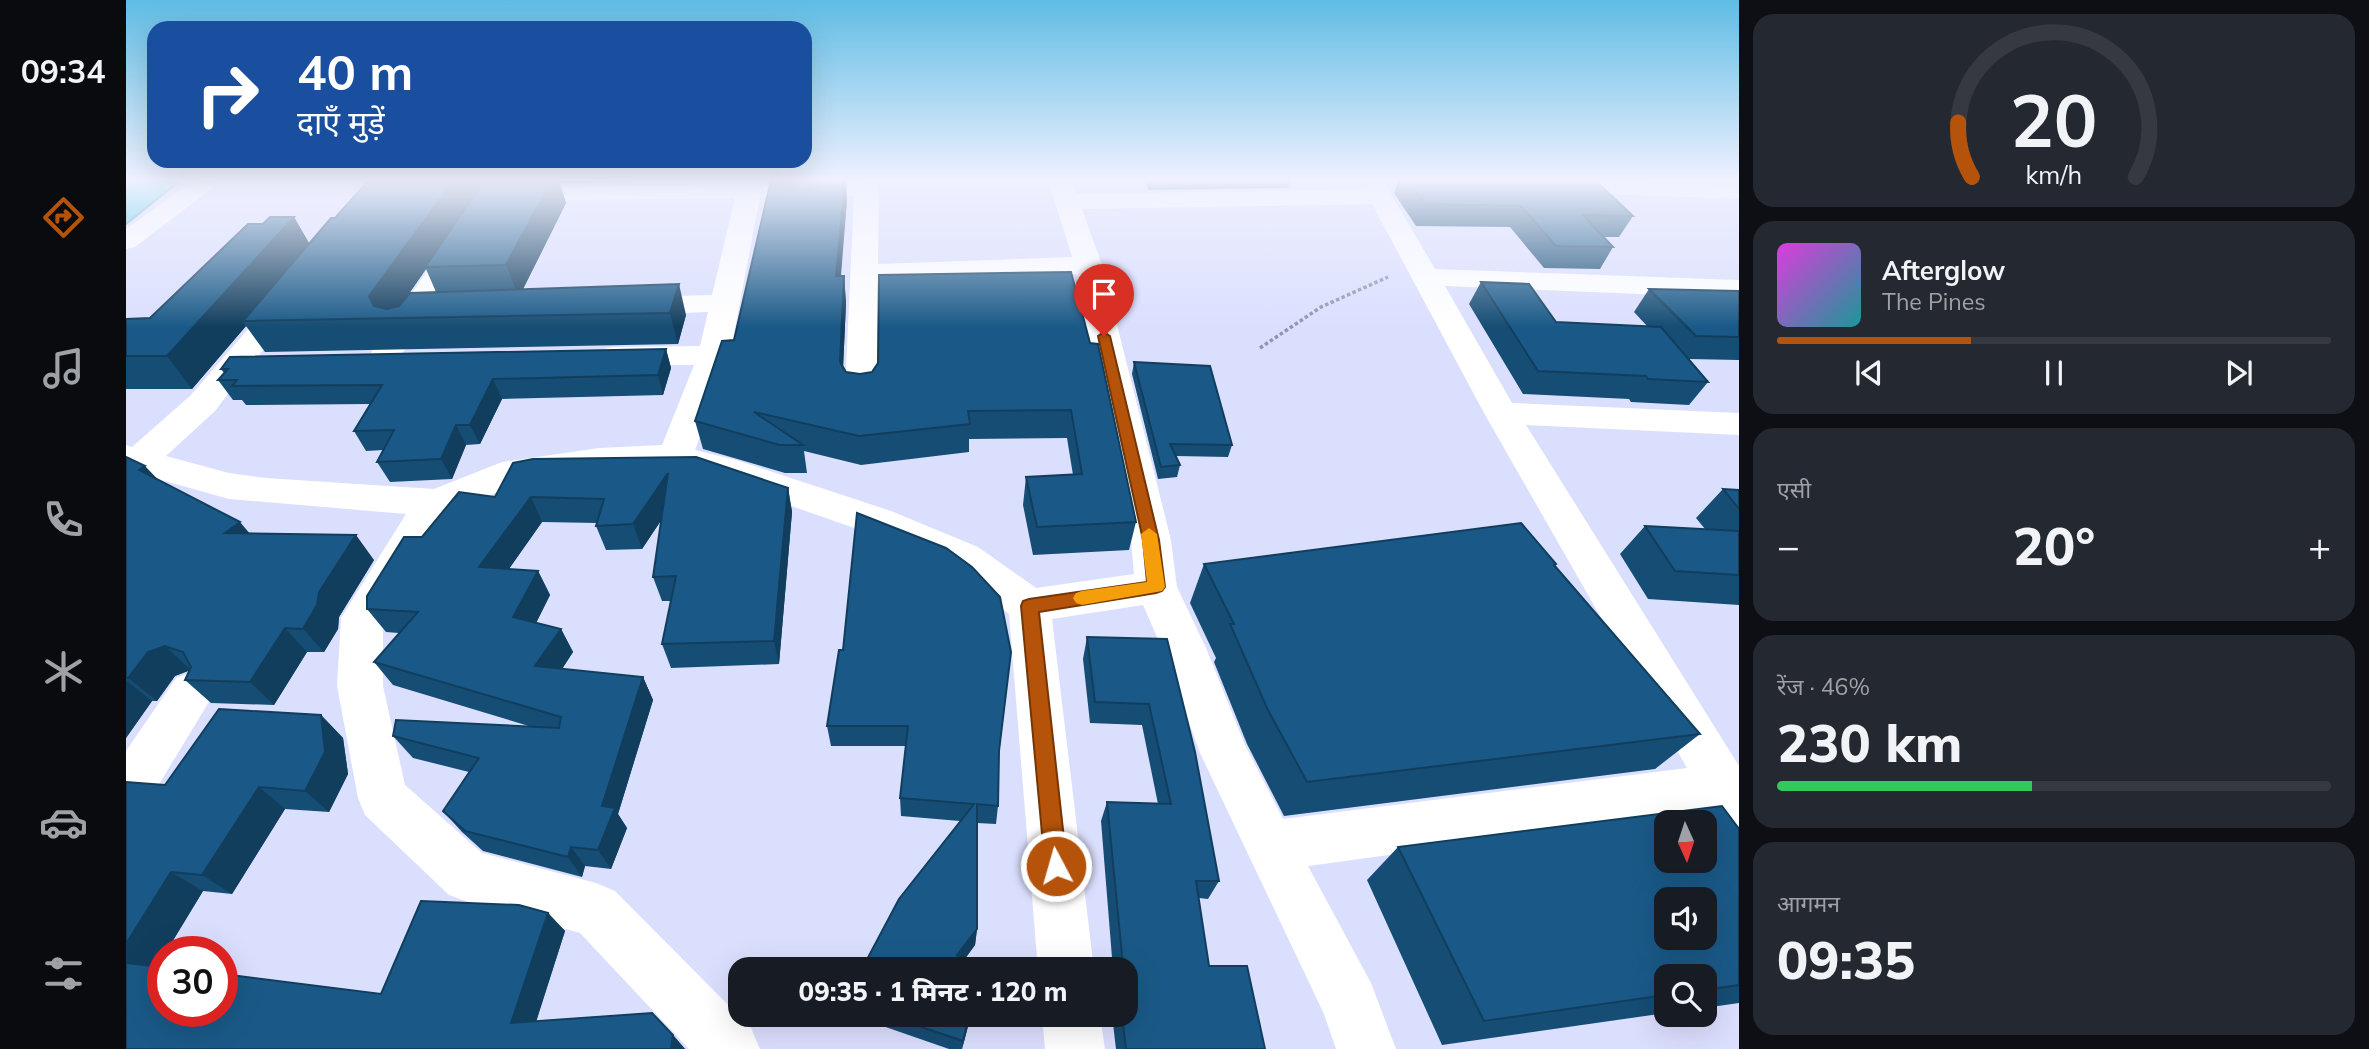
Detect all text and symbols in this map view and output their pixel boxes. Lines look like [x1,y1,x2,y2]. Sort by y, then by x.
text: 40 m [297,41,413,102]
icon: right [182,49,273,140]
text: 09:34 [21,51,105,91]
text: 20 [2010,74,2098,165]
text: दाएँ मुड़ें [297,102,385,142]
text: km/h [2026,158,2082,189]
icon: directions [39,193,88,242]
text: Afterglow [1882,254,2005,287]
pin [1074,264,1134,336]
icon: arrive [1085,275,1123,313]
text: The Pines [1882,287,1986,316]
icon: music [39,344,88,393]
icon: previous [1850,354,1888,392]
icon: pause [2035,354,2073,392]
icon: next [2220,354,2258,392]
text: एसी [1777,475,1811,504]
icon: phone [39,495,88,544]
text: 20° [2013,513,2095,578]
text: − [1777,522,1800,570]
text: + [2308,522,2331,570]
icon: climate [39,647,88,696]
text: रेंज · 46% [1777,672,1870,701]
text: 230 km [1777,710,1962,775]
icon: car [39,798,88,847]
north arrow [1654,810,1717,873]
map controls [1654,810,1717,1027]
position arrow [1019,829,1093,903]
button: sound [1654,887,1717,950]
text: आगमन [1777,889,1840,918]
text: 09:35 [1777,927,1915,992]
speed limit sign: 30 [147,936,238,1027]
icon: filters [39,949,88,998]
button: search [1654,964,1717,1027]
text: 09:35 · 1 मिनट · 120 m [799,975,1067,1008]

